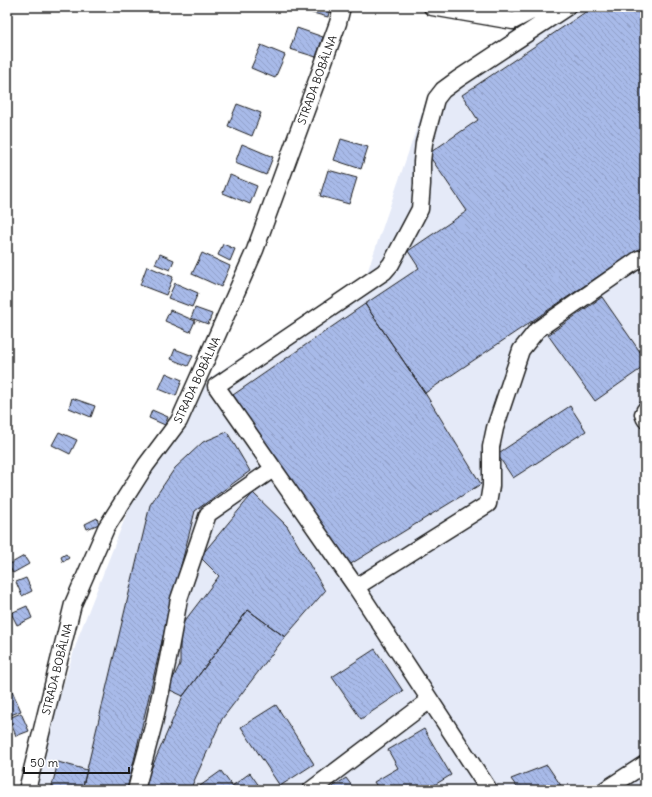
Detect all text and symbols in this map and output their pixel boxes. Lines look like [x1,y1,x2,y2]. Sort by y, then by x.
street label: STRADA BOBÂLNA [293,33,340,127]
street label: STRADA BOBÂLNA [170,334,223,426]
street label: STRADA BOBÂLNA [38,621,75,716]
scale bar [24,749,129,775]
text: 50 m [30,755,59,770]

